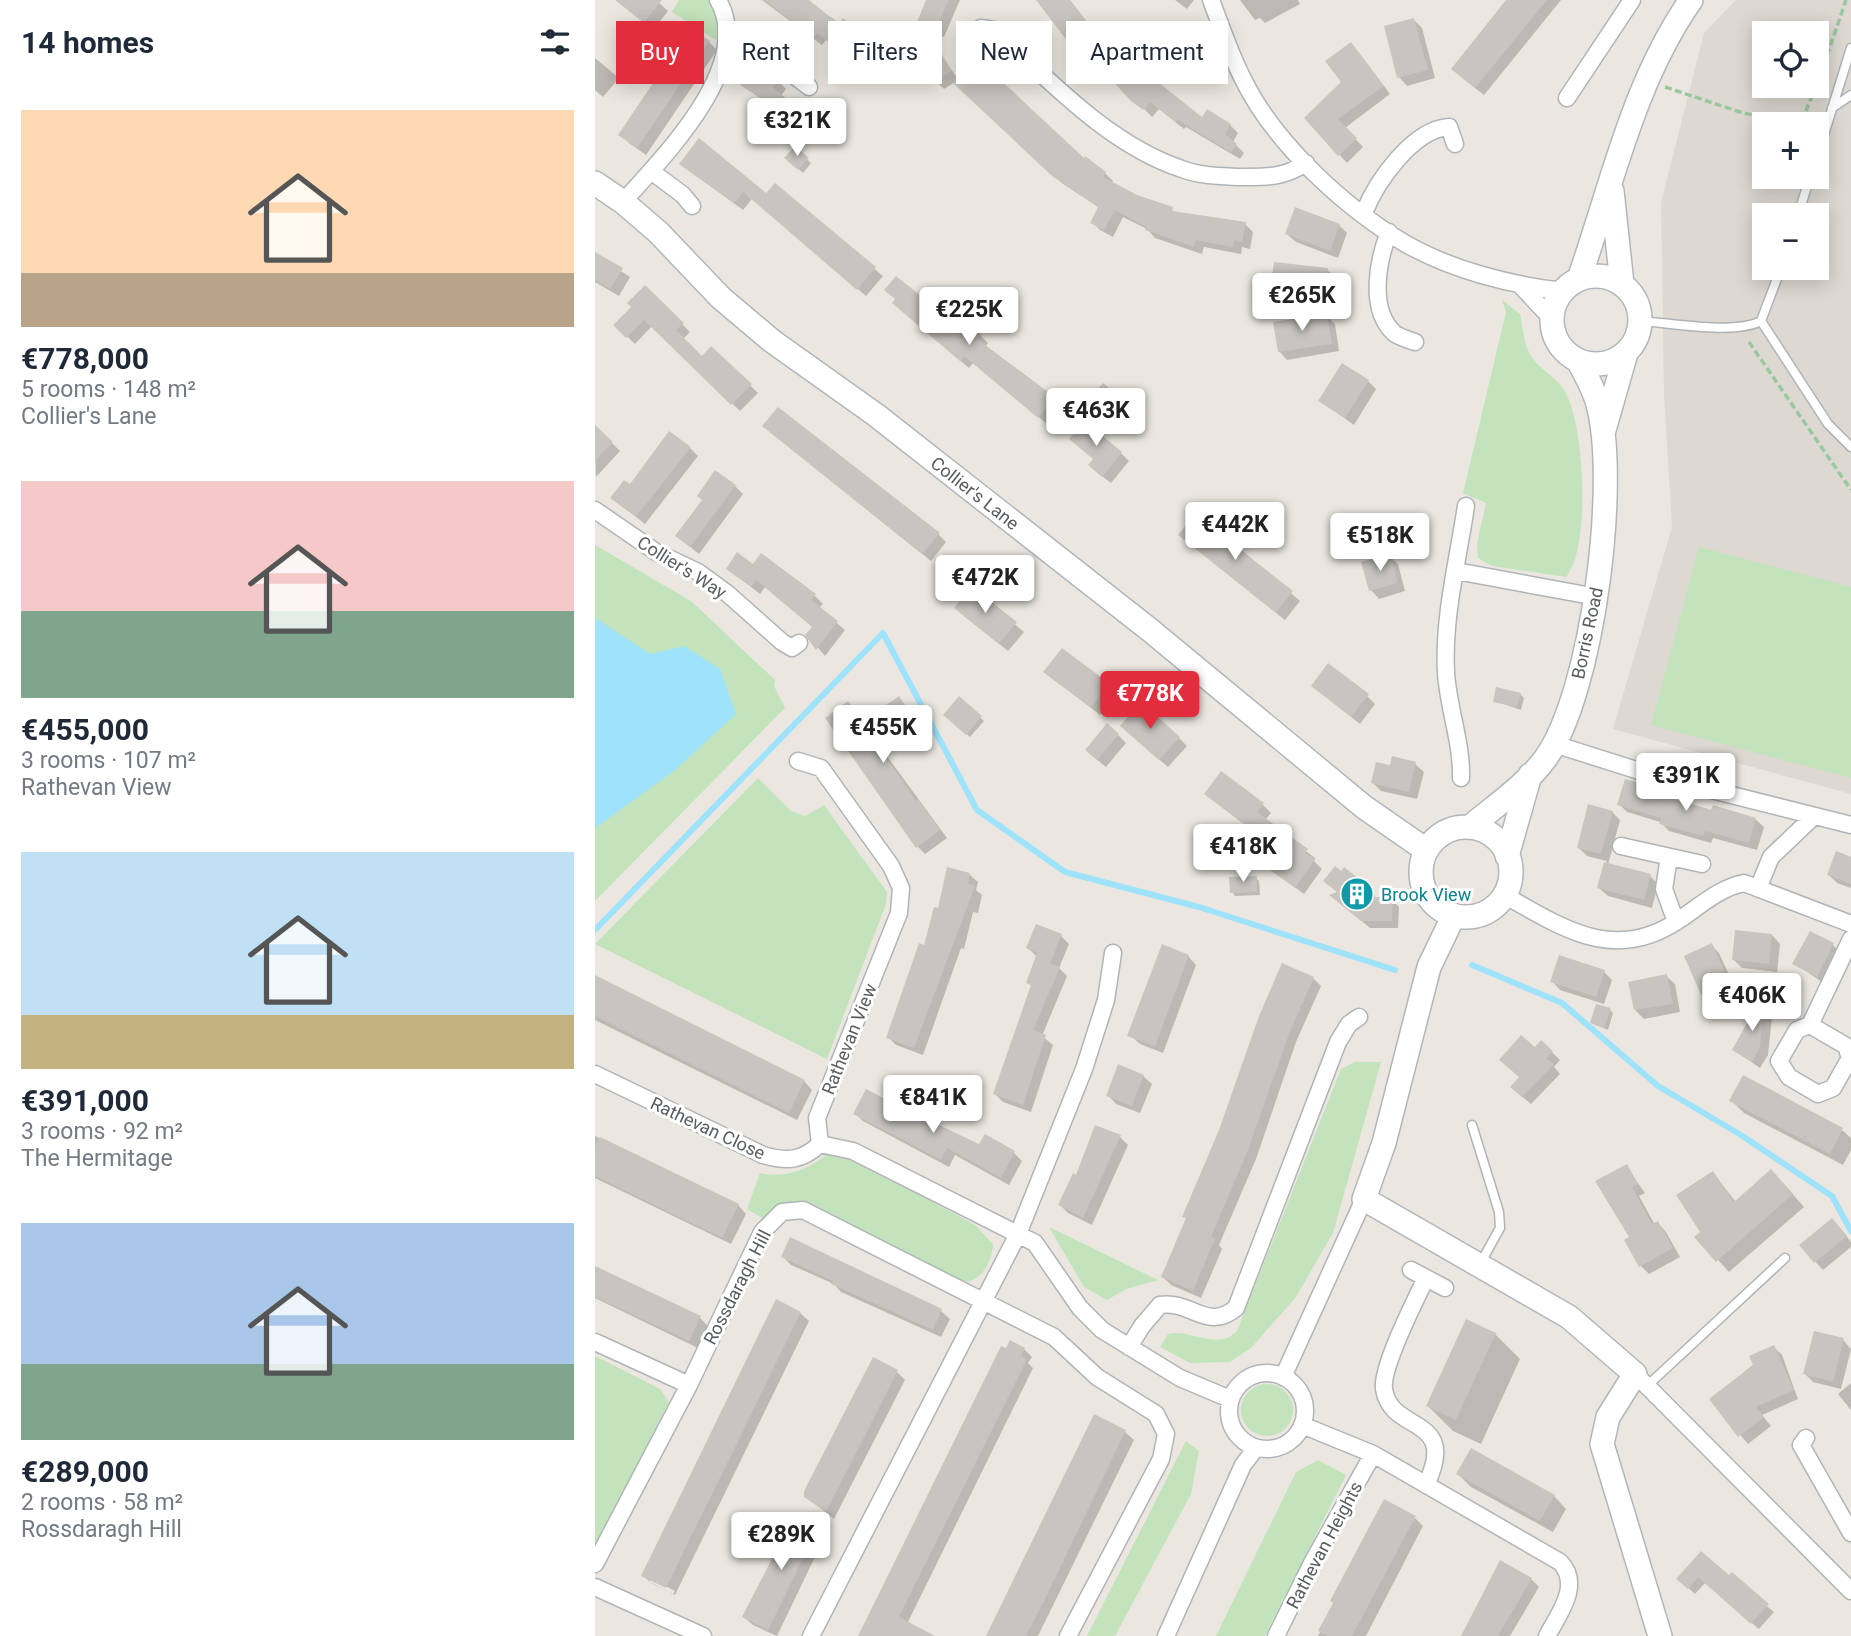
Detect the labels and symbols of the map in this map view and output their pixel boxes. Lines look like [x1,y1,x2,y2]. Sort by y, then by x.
pin: €321K [748,99,846,158]
pin: €265K [1253,274,1351,333]
pin: €225K [920,288,1018,347]
pin: €463K [1047,388,1145,448]
street label: Collier's Lane [927,452,1023,534]
pin: €442K [1186,503,1284,562]
pin: €518K [1331,514,1429,573]
street label: Collier's Way [634,531,731,603]
pin: €472K [936,556,1034,615]
street label: Borris Road [1567,585,1607,681]
pin: €778K [1101,672,1199,731]
pin: €455K [834,706,932,765]
pin: €391K [1637,754,1735,813]
pin: €418K [1194,824,1292,884]
building icon: Brook View [1338,875,1376,913]
place label: Brook View [1381,884,1472,905]
pin: €406K [1703,974,1801,1033]
street label: Rathevan View [817,980,881,1098]
pin: €841K [884,1076,982,1135]
street label: Rathevan Close [647,1092,769,1164]
street label: Rossdaragh Hill [699,1226,775,1348]
street label: Rathevan Heights [1282,1478,1366,1612]
pin: €289K [732,1512,830,1572]

